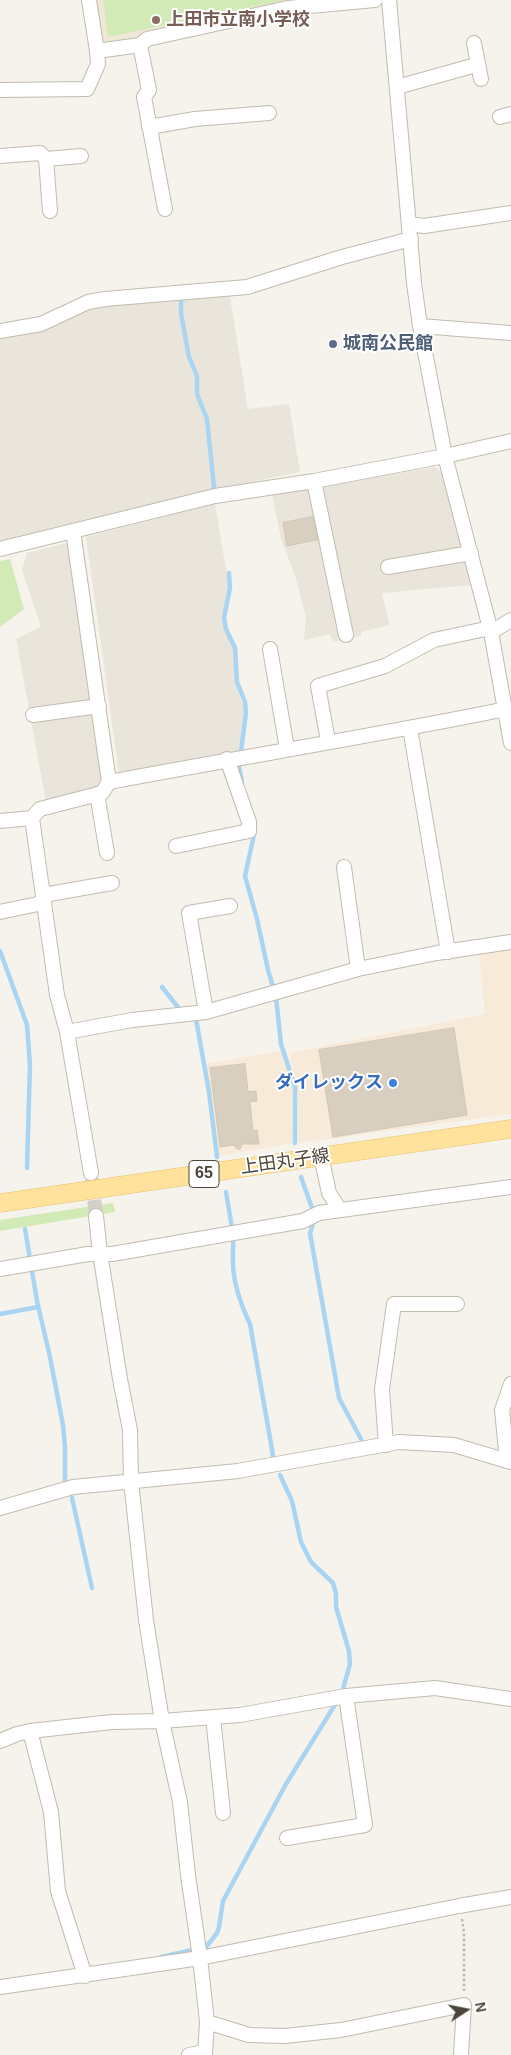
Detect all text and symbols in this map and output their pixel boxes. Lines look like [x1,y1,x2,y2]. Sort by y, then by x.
place label: 上田市立南小学校 [166,9,310,31]
marker: 上田市立南小学校 [150,14,162,26]
place label: 城南公民館 [343,333,433,355]
marker: 城南公民館 [327,338,339,350]
place label: ダイレックス [275,1072,383,1094]
marker: ダイレックス [387,1077,399,1089]
street label: 上田丸子線 [239,1145,331,1179]
road number: 65 [189,1160,219,1188]
north arrow [441,1985,491,2035]
text: N [472,2001,490,2014]

